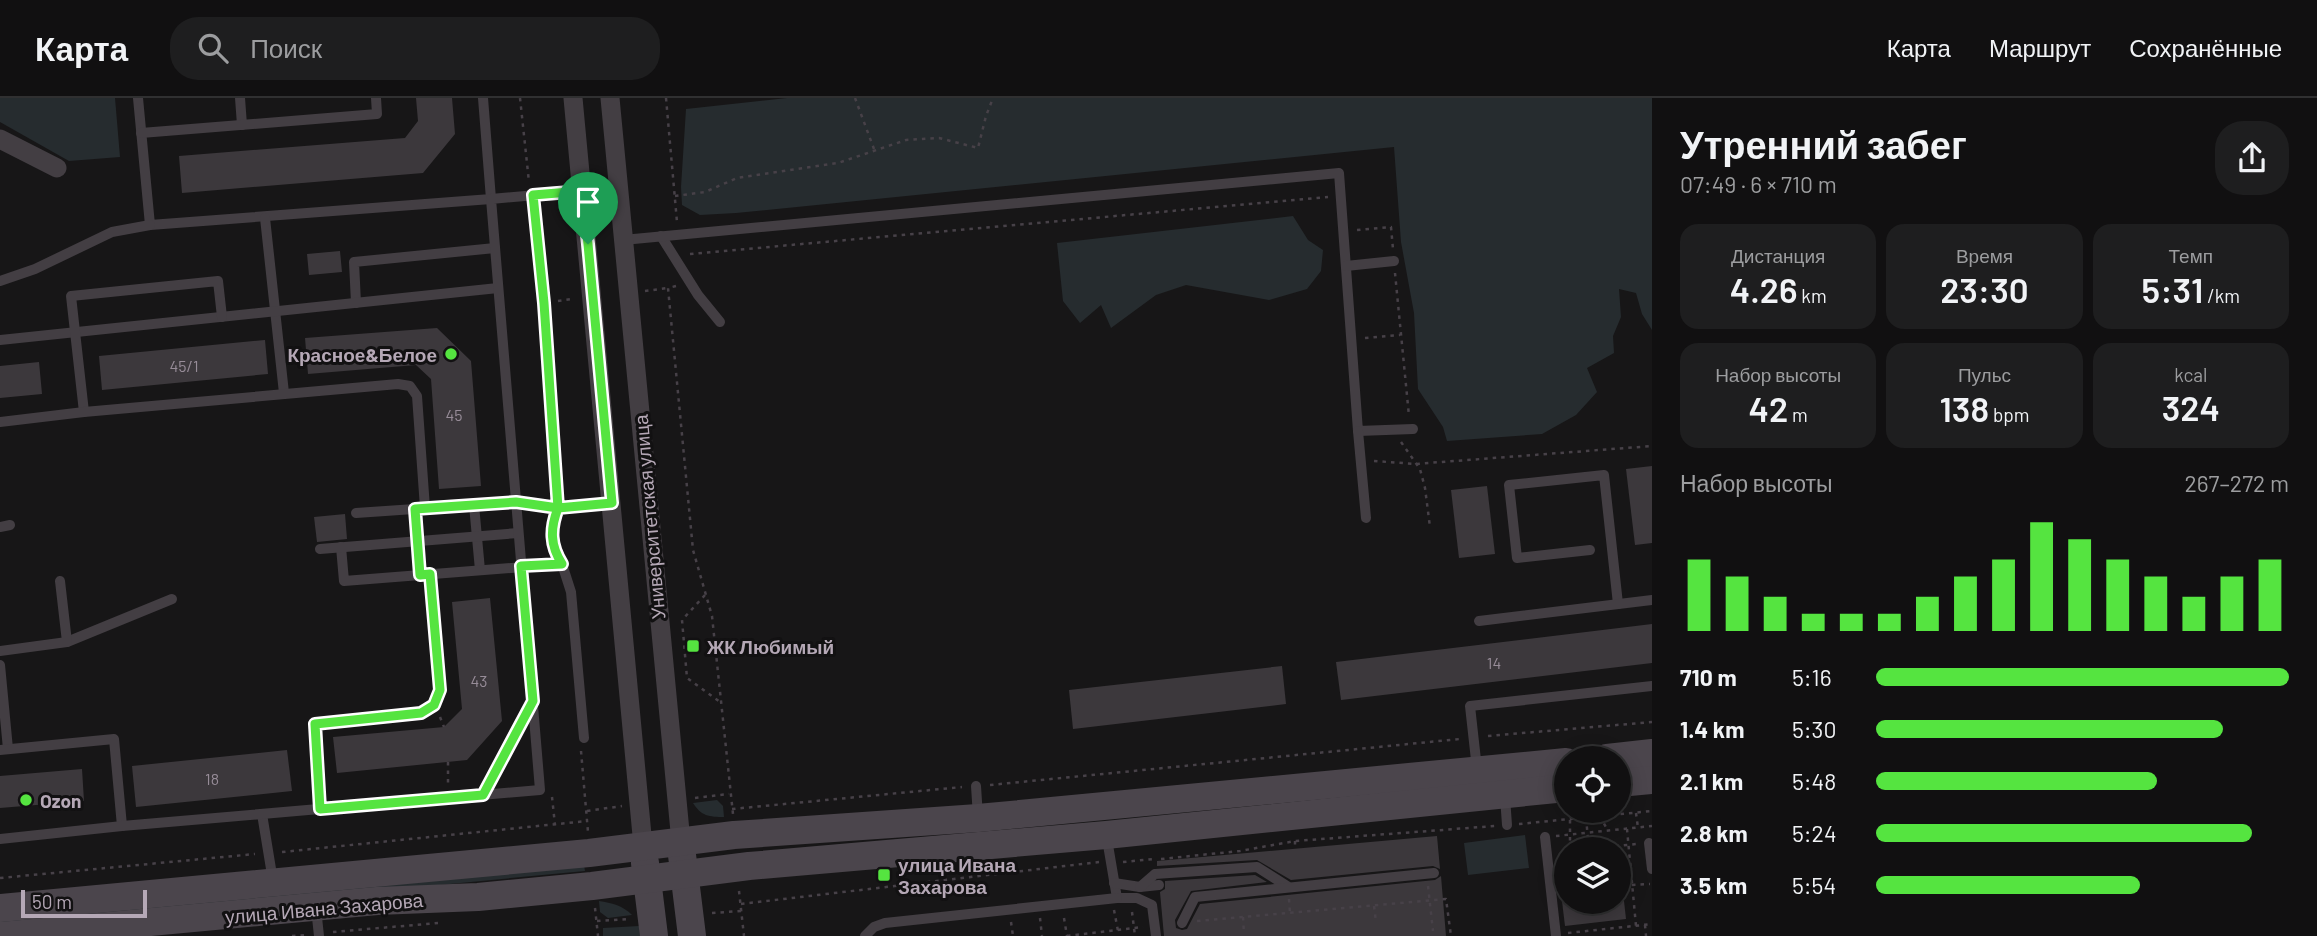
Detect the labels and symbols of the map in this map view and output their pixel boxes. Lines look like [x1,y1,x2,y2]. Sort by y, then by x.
pin [558,172,618,244]
place label: Красное&Белое [287,343,437,366]
marker: Красное&Белое [443,346,459,362]
house number: 45/1 [169,356,199,375]
house number: 45 [445,405,463,424]
street label: Университетская улица [629,413,669,620]
place label: ЖК Любимый [706,635,834,658]
marker: ЖК Любимый [685,638,701,654]
house number: 14 [1487,653,1501,672]
house number: 43 [470,671,488,690]
house number: 18 [205,769,219,788]
place label: Ozon [40,789,82,812]
marker: Ozon [18,792,34,808]
place label: улица Ивана Захарова [898,853,1016,898]
marker: улица Ивана Захарова [876,867,892,883]
scale bar [21,887,147,919]
street label: улица Ивана Захарова [224,888,424,928]

